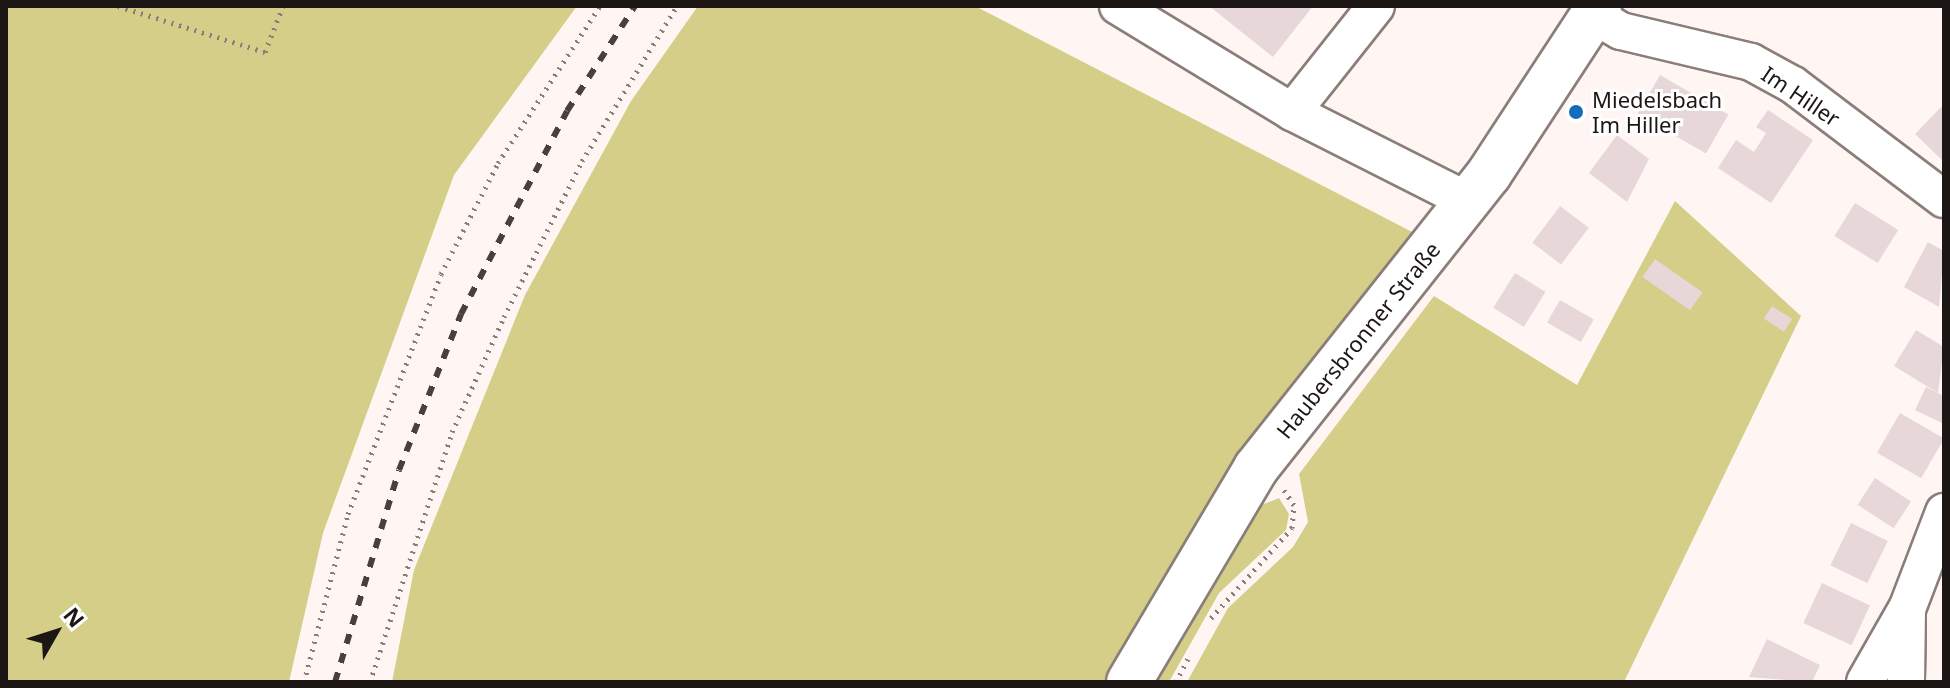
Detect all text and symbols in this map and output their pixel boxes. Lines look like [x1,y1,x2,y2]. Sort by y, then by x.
street label: Im Hiller [1757,60,1845,132]
place label: Miedelsbach Im Hiller [1592,86,1722,138]
marker: Miedelsbach Im Hiller [1567,103,1585,121]
street label: Haubersbronner Straße [1271,236,1445,444]
north arrow [16,592,96,672]
text: N [57,600,92,633]

